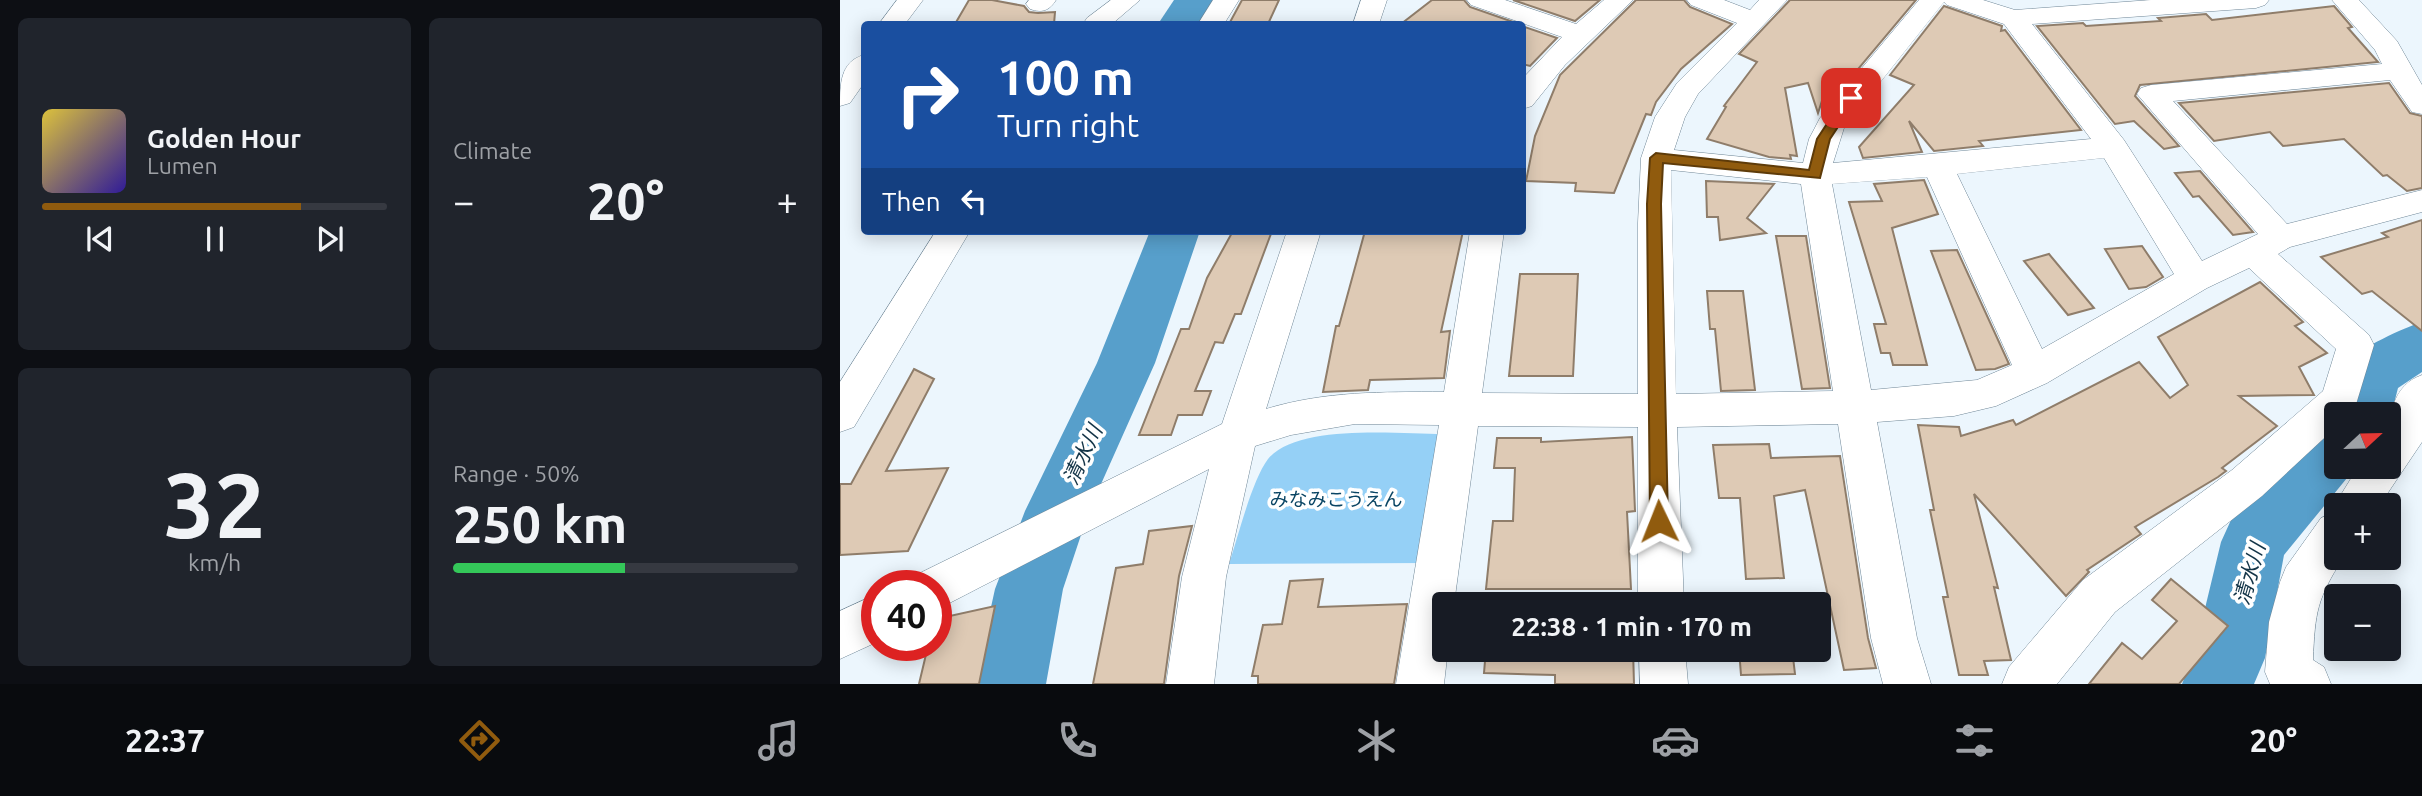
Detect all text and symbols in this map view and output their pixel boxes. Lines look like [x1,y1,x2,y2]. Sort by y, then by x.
icon: right [882,49,973,140]
text: 100 m [997,49,1134,104]
pin [1821,68,1881,128]
icon: arrive [1832,79,1870,117]
text: Turn right [997,107,1139,143]
text: Golden Hour [147,124,301,153]
text: Climate [453,138,532,163]
text: Lumen [147,153,218,178]
text: 20° [587,172,664,230]
text: − [453,180,474,222]
text: + [777,180,798,222]
icon: left [955,182,993,220]
text: Then [882,187,941,216]
icon: previous [81,220,119,258]
icon: pause [196,220,234,258]
icon: next [311,220,349,258]
north arrow [2324,402,2401,480]
map controls [2324,402,2401,661]
water label: 清水川 [1058,419,1107,488]
text: 32 [163,453,266,555]
text: Range · 50% [453,461,580,486]
position arrow [1622,484,1696,558]
park label: みなみこうえん [1269,488,1403,510]
button: + [2324,493,2401,570]
text: 250 km [453,495,627,553]
water label: 清水川 [2229,538,2270,607]
text: km/h [188,550,241,575]
speed limit sign: 40 [861,570,952,661]
button: − [2324,584,2401,661]
text: 22:38 · 1 min · 170 m [1511,612,1752,641]
icon: directions [455,716,504,765]
icon: music [754,716,803,765]
icon: phone [1053,716,1102,765]
icon: climate [1352,716,1401,765]
icon: car [1651,716,1700,765]
icon: filters [1950,716,1999,765]
text: 22:37 [125,722,205,758]
text: 20° [2250,722,2297,758]

